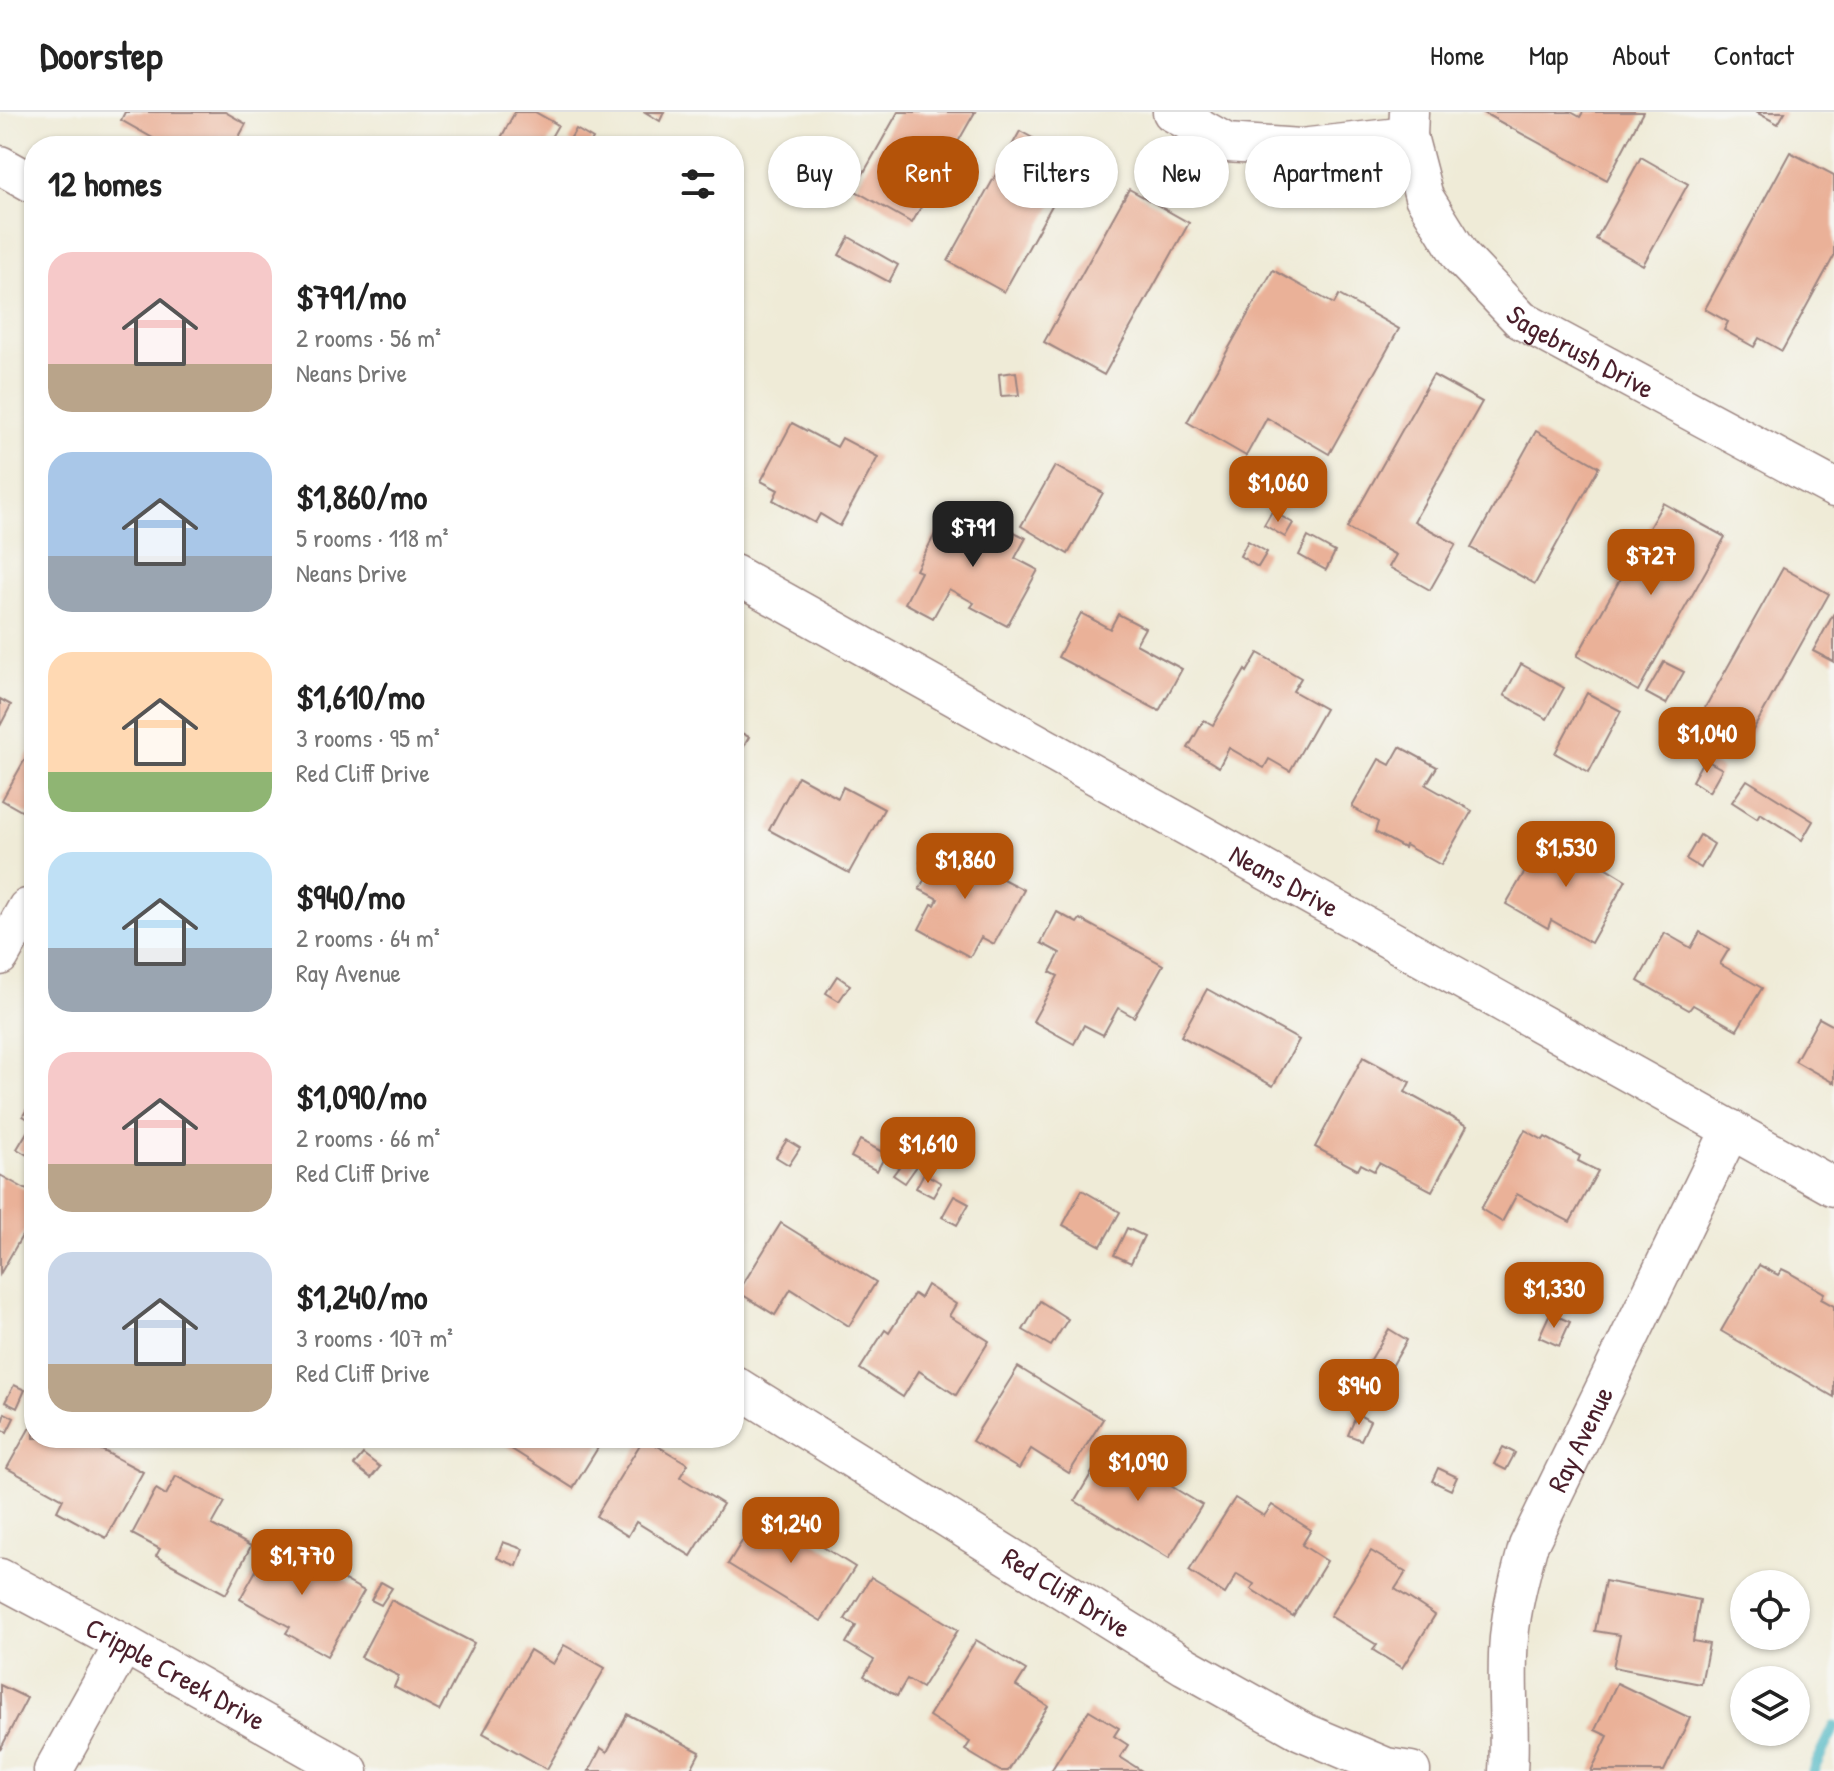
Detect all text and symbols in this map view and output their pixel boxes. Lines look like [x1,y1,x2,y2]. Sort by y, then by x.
text: Doorstep [40,29,162,81]
text: Home [1430,36,1485,74]
text: Map [1529,36,1568,74]
text: About [1612,36,1670,74]
text: Contact [1714,36,1794,74]
chip: Buy [768,136,861,208]
chip: Rent [877,136,979,208]
chip: Filters [995,136,1118,208]
chip: New [1134,136,1229,208]
chip: Apartment [1245,136,1411,208]
text: 12 homes [48,161,162,207]
icon: filters [676,162,720,206]
text: $791/mo [296,274,406,320]
icon: home [112,284,208,380]
street label: Sagebrush Drive [1498,297,1661,407]
text: 2 rooms · 56 m² [296,320,441,355]
text: Neans Drive [296,355,407,390]
pin: $1,060 [1213,456,1343,524]
text: $1,060 [1247,464,1309,499]
text: $1,860/mo [296,474,427,520]
icon: home [112,484,208,580]
pin: $791 [926,501,1020,569]
text: $791 [950,509,996,544]
text: 5 rooms · 118 m² [296,520,449,555]
pin: $727 [1604,529,1698,597]
text: $727 [1625,537,1677,572]
text: Neans Drive [296,555,407,590]
text: $1,610/mo [296,674,425,720]
icon: home [112,684,208,780]
pin: $1,040 [1642,707,1772,775]
text: $1,040 [1677,715,1737,750]
text: 3 rooms · 95 m² [296,720,440,755]
text: Red Cliff Drive [296,755,430,790]
pin: $1,530 [1501,821,1631,889]
text: $1,530 [1535,829,1597,864]
pin: $1,860 [900,833,1030,901]
street label: Neans Drive [1223,835,1346,926]
text: $1,860 [934,841,996,876]
text: $940/mo [296,874,405,920]
icon: home [112,884,208,980]
text: 2 rooms · 64 m² [296,920,440,955]
text: Ray Avenue [296,955,401,990]
text: $1,090/mo [296,1074,427,1120]
icon: home [112,1084,208,1180]
pin: $1,610 [863,1117,993,1185]
text: 2 rooms · 66 m² [296,1120,440,1155]
text: $1,610 [898,1125,958,1160]
text: Red Cliff Drive [296,1155,430,1190]
pin: $1,330 [1489,1262,1619,1330]
text: $1,330 [1523,1270,1585,1305]
text: $1,240/mo [296,1274,428,1320]
icon: home [112,1284,208,1380]
text: 3 rooms · 107 m² [296,1320,453,1355]
text: Red Cliff Drive [296,1355,430,1390]
pin: $940 [1312,1359,1406,1427]
text: $940 [1337,1367,1381,1402]
street label: Ray Avenue [1538,1380,1622,1498]
pin: $1,090 [1073,1435,1203,1503]
text: $1,090 [1108,1443,1168,1478]
pin: $1,240 [726,1497,856,1565]
text: $1,240 [760,1505,822,1540]
pin: $1,770 [237,1529,367,1597]
text: $1,770 [269,1537,335,1572]
street label: Red Cliff Drive [995,1538,1138,1647]
map controls [1730,1570,1810,1746]
button: locate [1730,1570,1810,1650]
street label: Cripple Creek Drive [79,1608,273,1739]
button: layers [1730,1666,1810,1746]

